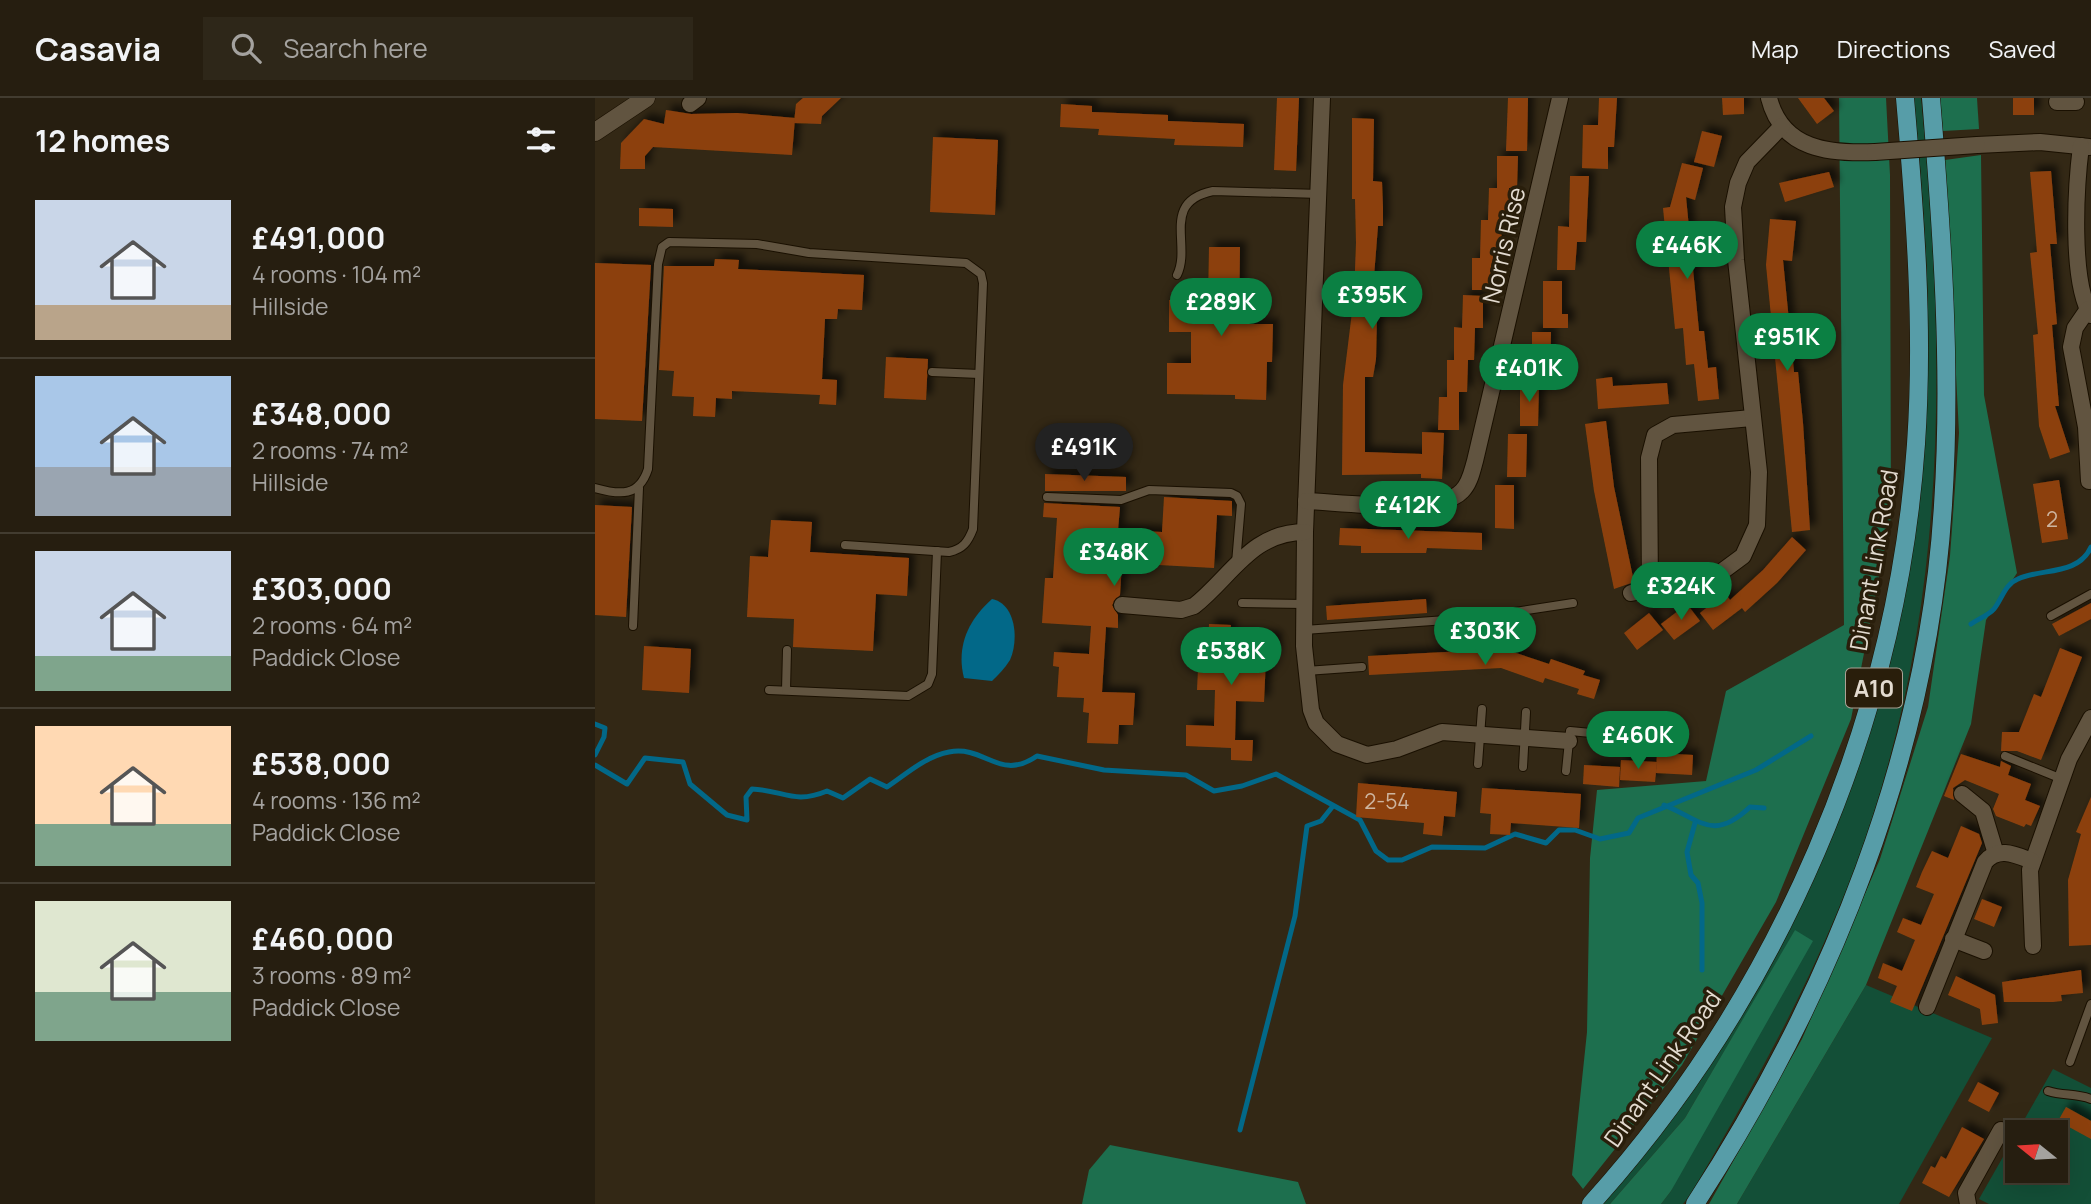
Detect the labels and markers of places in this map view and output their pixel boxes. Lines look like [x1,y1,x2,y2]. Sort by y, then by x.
pin: £446K [1638,222,1736,281]
pin: £395K [1323,272,1421,331]
pin: £289K [1172,278,1270,338]
pin: £951K [1738,314,1836,373]
pin: £401K [1480,344,1578,404]
pin: £491K [1035,424,1133,483]
pin: £412K [1359,482,1457,541]
pin: £348K [1065,528,1163,588]
pin: £324K [1632,562,1730,622]
pin: £303K [1436,608,1534,667]
pin: £538K [1182,628,1280,687]
pin: £460K [1589,712,1687,771]

